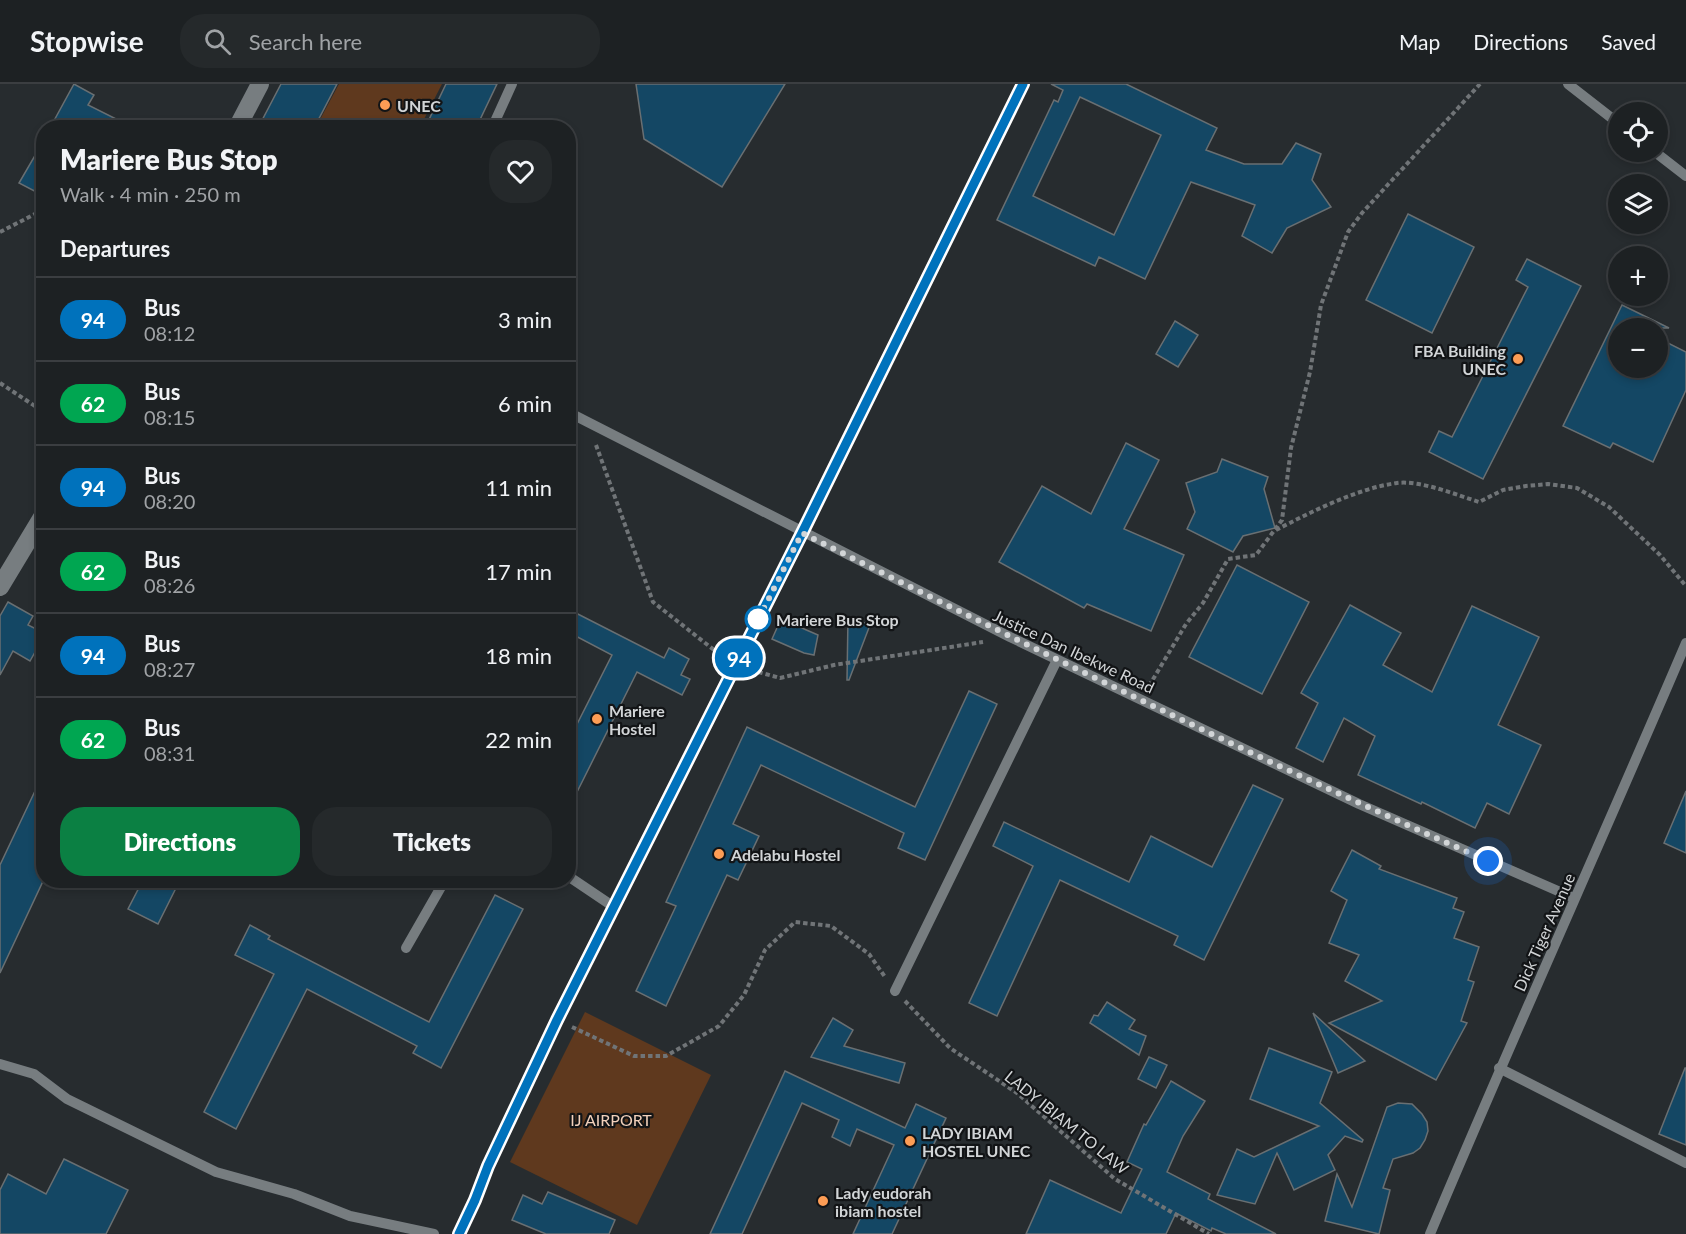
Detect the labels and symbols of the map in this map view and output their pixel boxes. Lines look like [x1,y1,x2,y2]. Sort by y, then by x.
place label: UNEC [397,96,441,115]
marker: UNEC [378,98,392,112]
place label: FBA Building UNEC [1414,341,1507,378]
marker: FBA Building UNEC [1511,352,1525,366]
street label: Justice Dan Ibekwe Road [990,605,1158,697]
marker: Mariere Bus Stop [745,606,771,632]
place label: Mariere Bus Stop [776,610,899,629]
line badge: 94 [712,638,766,678]
place label: Mariere Hostel [609,701,665,738]
marker: Mariere Hostel [590,712,604,726]
place label: Adelabu Hostel [730,845,840,864]
your location [1473,846,1503,876]
marker: Adelabu Hostel [712,847,726,861]
street label: Dick Tiger Avenue [1509,870,1579,994]
street label: LADY IBIAM TO LAW [1001,1066,1133,1178]
park label: IJ AIRPORT [570,1110,652,1129]
place label: LADY IBIAM HOSTEL UNEC [922,1123,1031,1160]
marker: LADY IBIAM HOSTEL UNEC [903,1134,917,1148]
place label: Lady eudorah ibiam hostel [835,1183,931,1220]
marker: Lady eudorah ibiam hostel [816,1194,830,1208]

